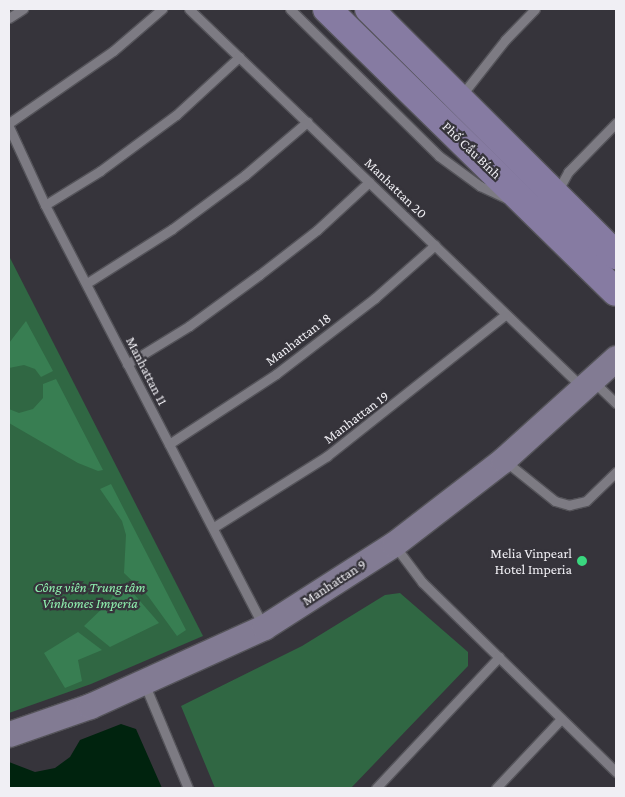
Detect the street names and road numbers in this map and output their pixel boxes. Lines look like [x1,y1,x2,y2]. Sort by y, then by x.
street label: Phố Cầu Bính [439,118,505,182]
street label: Manhattan 20 [361,154,431,222]
street label: Manhattan 18 [262,309,334,369]
street label: Manhattan 11 [123,334,171,408]
street label: Manhattan 19 [320,387,392,447]
street label: Manhattan 9 [299,555,369,609]

